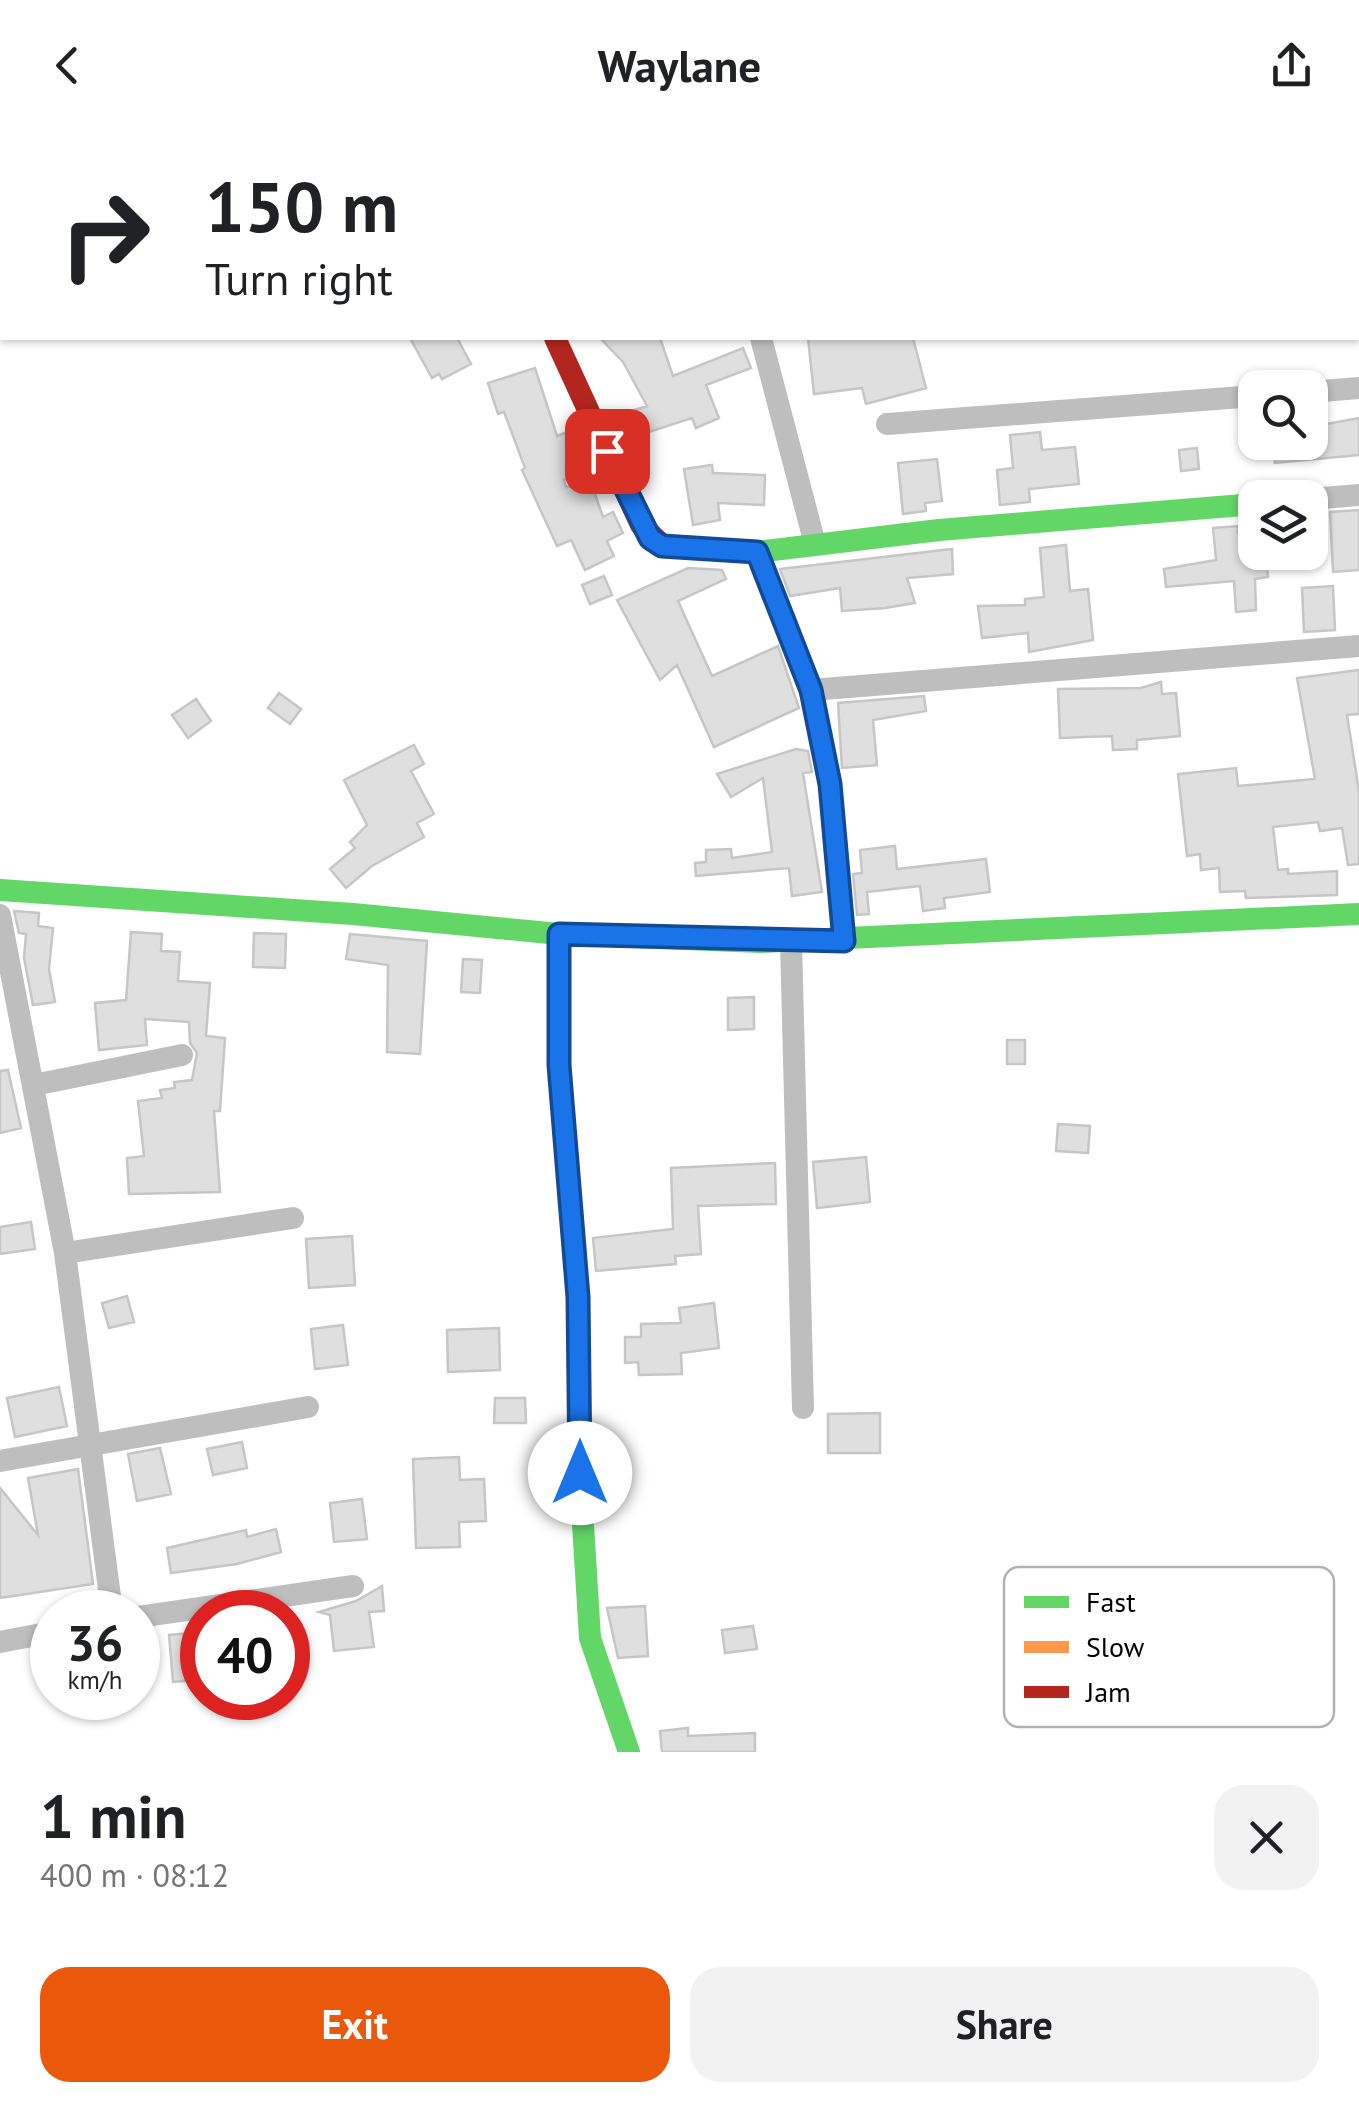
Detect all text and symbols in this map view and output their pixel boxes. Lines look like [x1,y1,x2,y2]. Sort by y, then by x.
text: Waylane [598,36,761,94]
icon: back [40,38,95,93]
icon: share [1264,38,1319,93]
text: 150 m [205,161,398,251]
icon: right [40,170,170,300]
text: Turn right [205,249,393,307]
map controls [1238,370,1328,570]
button: search [1238,370,1328,460]
pin [565,409,650,494]
icon: arrive [580,424,635,479]
button: layers [1238,480,1328,570]
position arrow [528,1421,632,1525]
legend [1004,1567,1334,1727]
text: Fast [1086,1583,1136,1620]
speed limit sign: 40 [180,1590,310,1720]
text: 36 [67,1610,123,1675]
text: Slow [1086,1628,1145,1665]
text: km/h [68,1664,122,1696]
text: Jam [1085,1673,1131,1710]
text: 1 min [40,1777,186,1855]
button: close [1214,1785,1319,1890]
text: 400 m · 08:12 [40,1854,229,1896]
button: Exit [40,1967,670,2082]
button: Share [690,1967,1319,2082]

